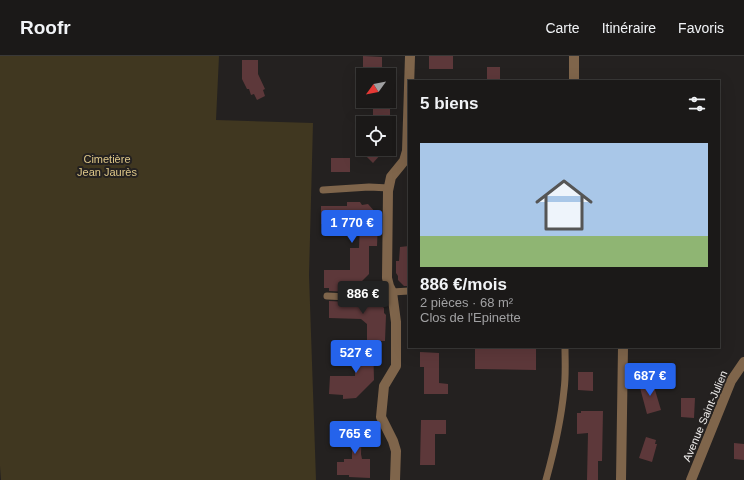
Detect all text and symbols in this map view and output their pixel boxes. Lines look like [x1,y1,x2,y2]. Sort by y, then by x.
text: Roofr [20,17,71,38]
text: Carte [545,20,580,36]
text: Itinéraire [602,20,656,36]
text: Favoris [678,20,724,36]
north arrow [356,68,396,108]
map controls [356,68,396,156]
icon: filters [686,93,708,115]
text: 5 biens [420,94,479,113]
button: locate [356,116,396,156]
park label: Cimetière Jean Jaurès [77,153,137,178]
icon: home [528,169,600,241]
pin: 1 770 € [315,210,389,244]
text: 1 770 € [330,215,374,230]
text: 886 €/mois [420,275,507,294]
pin: 886 € [335,281,391,315]
text: 886 € [347,286,379,301]
text: 2 pièces · 68 m² [420,295,513,310]
text: Clos de l'Epinette [420,310,521,325]
pin: 527 € [328,340,384,374]
text: 527 € [340,345,372,360]
pin: 687 € [622,363,678,397]
text: 687 € [634,368,666,383]
street label: Avenue Saint-Julien [680,369,730,463]
pin: 765 € [327,421,383,455]
text: 765 € [339,426,371,441]

